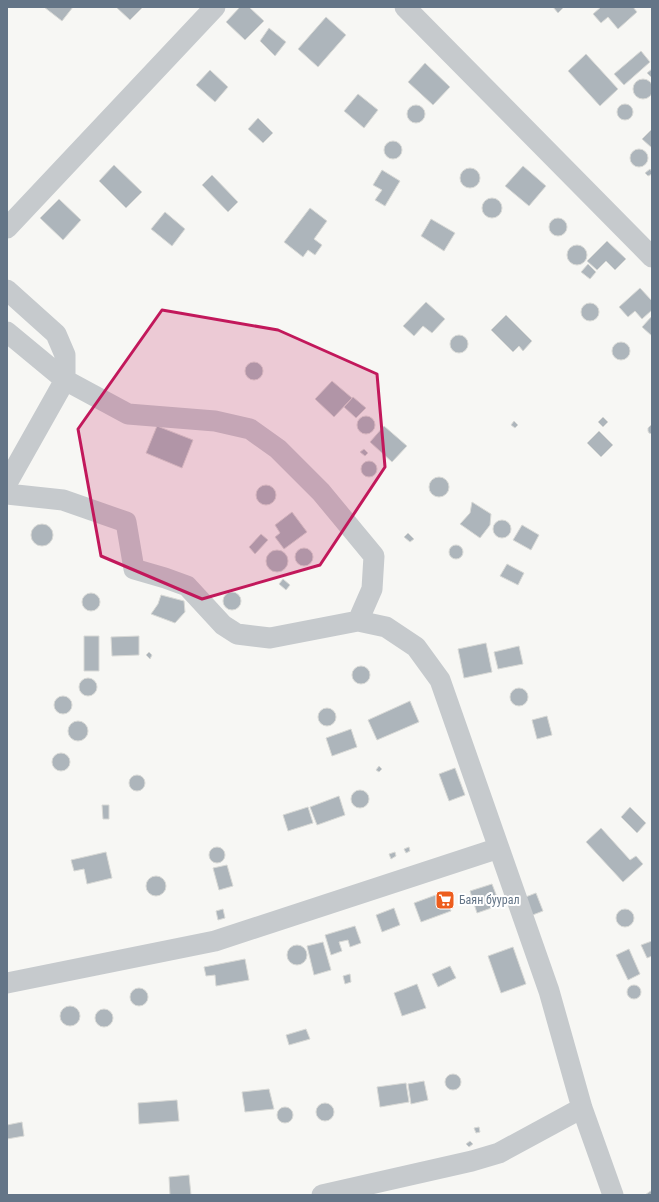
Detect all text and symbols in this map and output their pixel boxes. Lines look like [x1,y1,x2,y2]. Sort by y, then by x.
supermarket icon: Баян буурал [434,889,456,911]
place label: Баян буурал [459,893,520,907]

